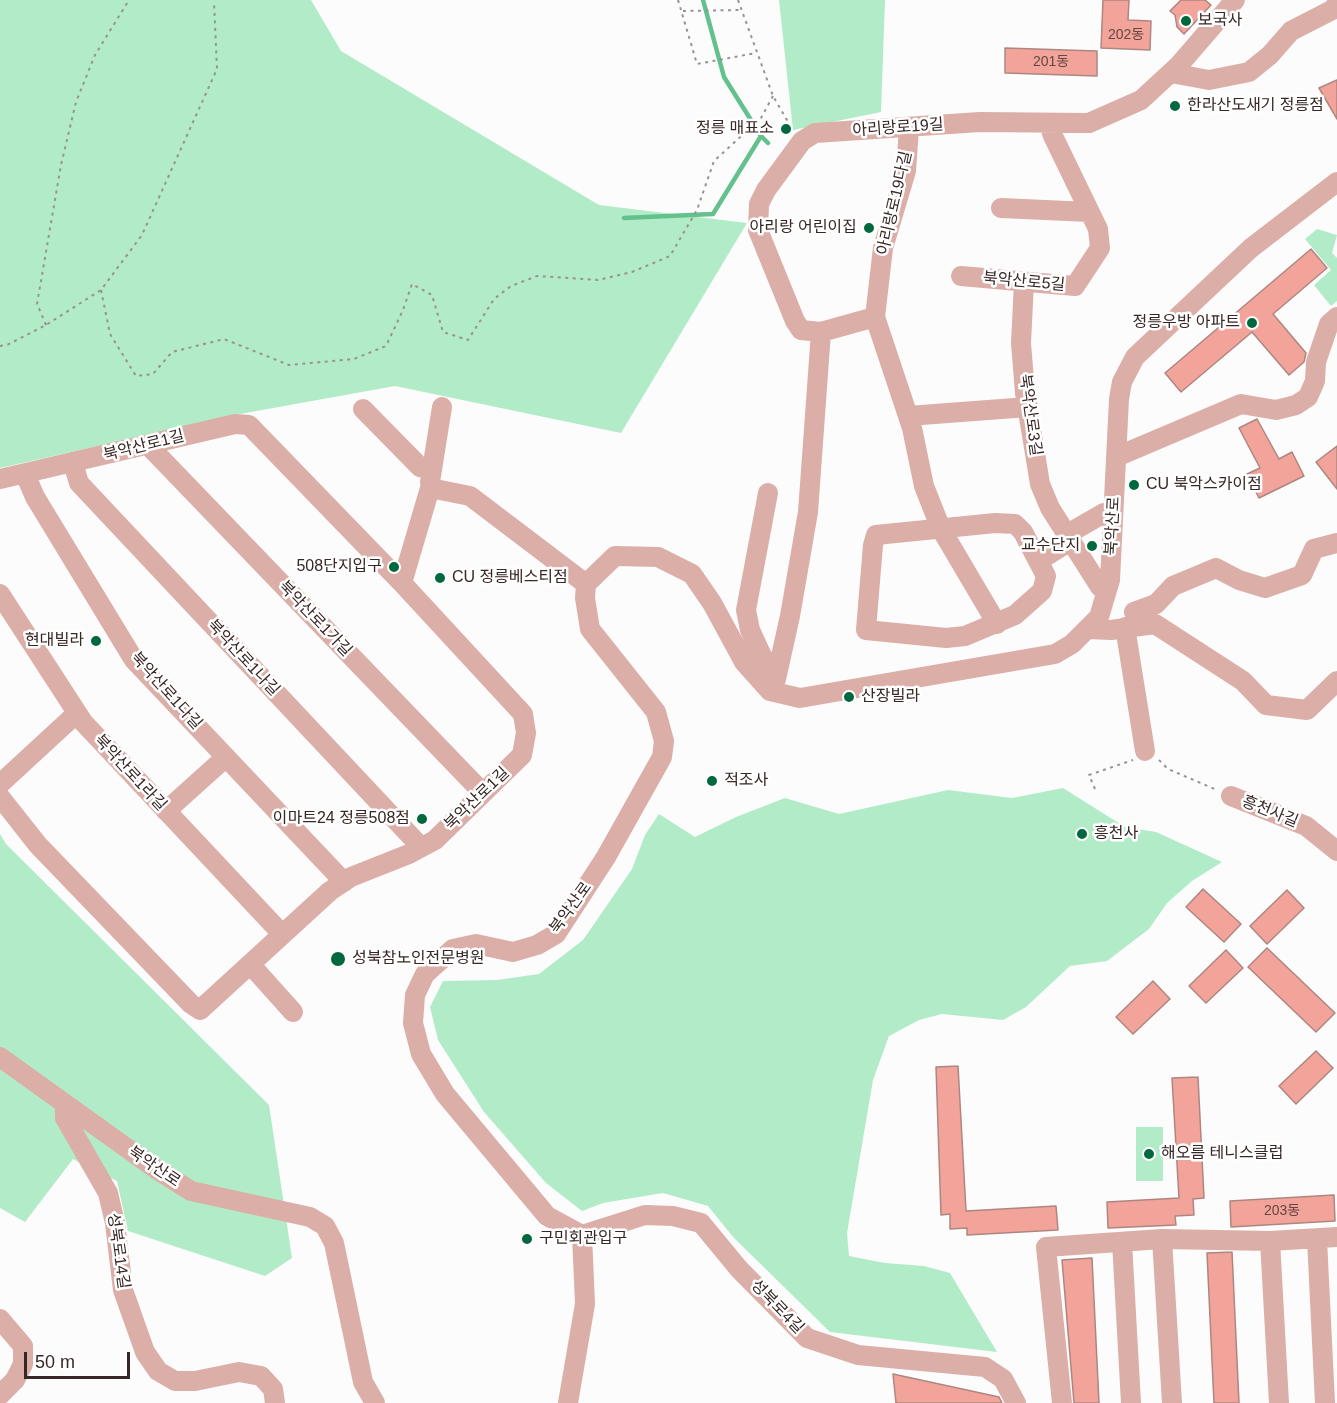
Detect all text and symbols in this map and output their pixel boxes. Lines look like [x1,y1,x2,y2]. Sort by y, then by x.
place label: 보국사 [1198,11,1242,31]
marker: 보국사 [1179,14,1193,28]
house number: 202동 [1108,27,1144,43]
house number: 201동 [1033,54,1069,70]
place label: 한라산도새기 정릉점 [1187,96,1324,116]
marker: 한라산도새기 정릉점 [1168,99,1182,113]
street label: 아리랑로19길 [852,115,944,141]
place label: 정릉 매표소 [696,119,774,139]
marker: 정릉 매표소 [779,122,793,136]
street label: 아리랑로19다길 [874,149,916,257]
place label: 아리랑 어린이집 [750,218,857,238]
marker: 아리랑 어린이집 [862,221,876,235]
street label: 북악산로5길 [982,269,1066,295]
place label: 정릉우방 아파트 [1133,313,1240,333]
marker: 정릉우방 아파트 [1245,316,1259,330]
street label: 북악산로3길 [1015,373,1045,457]
street label: 북악산로1길 [102,427,186,465]
place label: CU 북악스카이점 [1146,475,1262,495]
marker: CU 북악스카이점 [1127,478,1141,492]
street label: 북악산로 [1102,496,1124,556]
place label: 교수단지 [1021,536,1080,556]
marker: 교수단지 [1085,539,1099,553]
place label: 508단지입구 [296,557,382,577]
marker: 508단지입구 [387,560,401,574]
place label: CU 정릉베스티점 [452,568,568,588]
marker: CU 정릉베스티점 [433,571,447,585]
street label: 북악산로1가길 [274,577,356,661]
street label: 북악산로1나길 [203,616,283,700]
place label: 현대빌라 [25,631,84,651]
marker: 현대빌라 [89,634,103,648]
street label: 북악산로1다길 [126,648,206,734]
place label: 산장빌라 [861,687,920,707]
marker: 산장빌라 [842,690,856,704]
street label: 북악산로1라길 [90,731,170,815]
street label: 북악산로1길 [441,763,513,835]
place label: 적조사 [724,771,768,791]
marker: 적조사 [705,774,719,788]
street label: 흥천사길 [1239,792,1301,832]
place label: 이마트24 정릉508점 [273,809,410,829]
marker: 이마트24 정릉508점 [415,812,429,826]
place label: 흥천사 [1094,824,1138,844]
marker: 흥천사 [1075,827,1089,841]
street label: 북악산로 [546,879,596,937]
place label: 성북참노인전문병원 [352,949,484,969]
marker: 성북참노인전문병원 [329,950,347,968]
street label: 북악산로 [124,1143,184,1191]
place label: 해오름 테니스클럽 [1161,1144,1283,1164]
marker: 해오름 테니스클럽 [1142,1147,1156,1161]
house number: 203동 [1264,1203,1300,1219]
street label: 성북로14길 [103,1212,133,1290]
place label: 구민회관입구 [539,1229,627,1249]
marker: 구민회관입구 [520,1232,534,1246]
street label: 성북로4길 [747,1276,807,1338]
scale bar [27,1340,134,1378]
text: 50 m [35,1352,75,1372]

